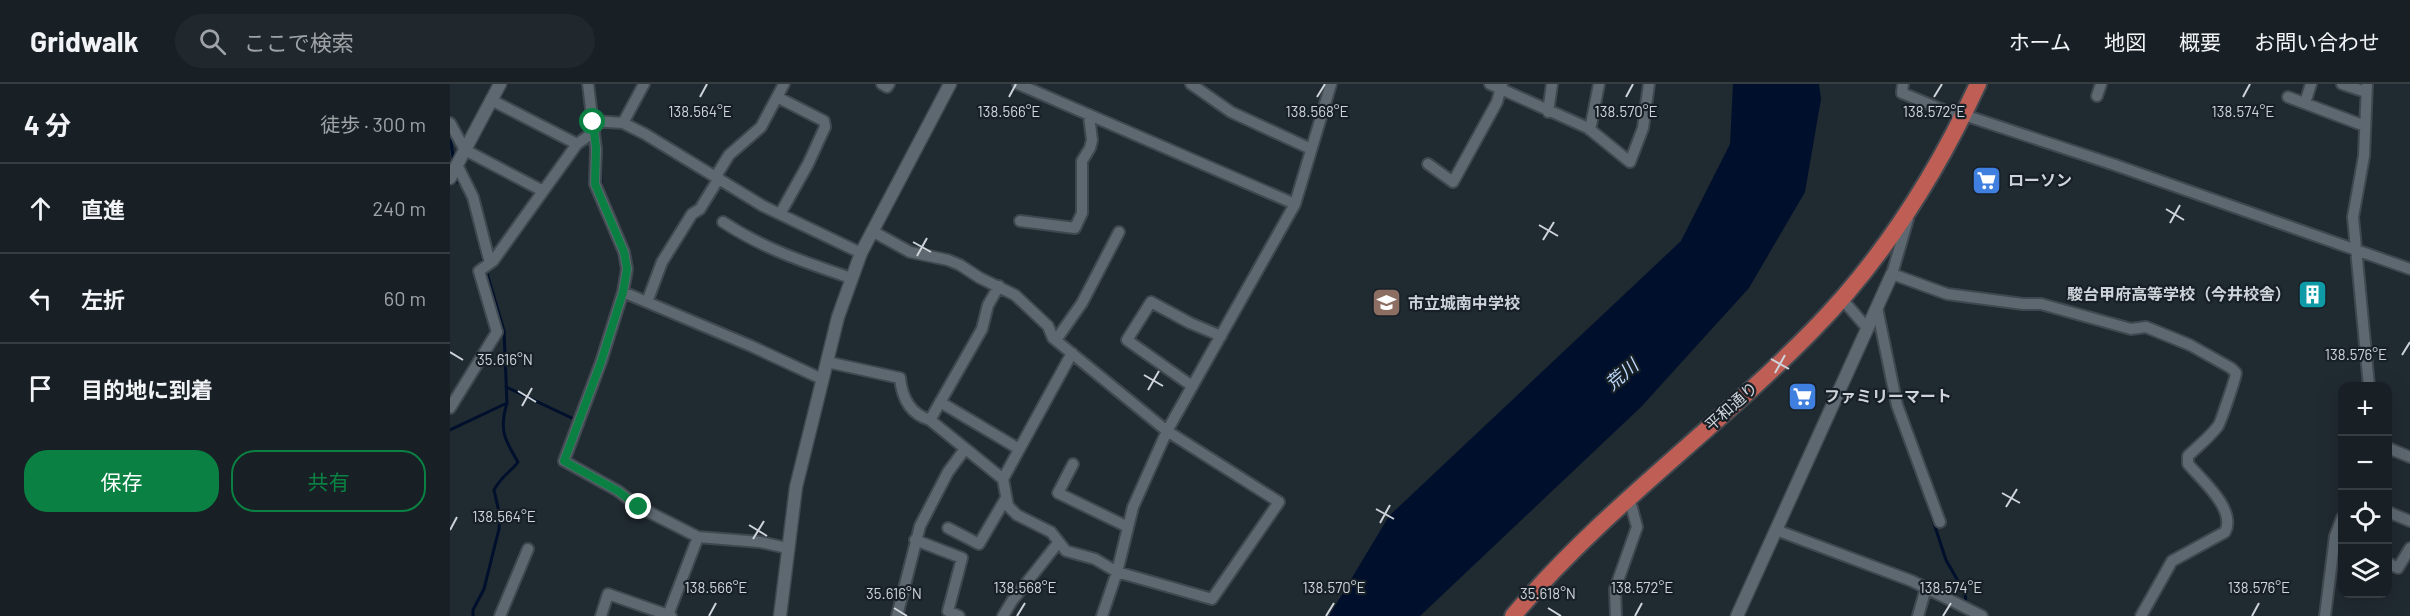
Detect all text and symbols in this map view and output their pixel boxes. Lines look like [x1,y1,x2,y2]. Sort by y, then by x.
search box [175,14,595,68]
text: Gridwalk [30,24,139,58]
icon: search [196,25,229,58]
text: ここで検索 [244,29,354,55]
text: ホーム [2009,29,2071,54]
text: 地図 [2104,29,2146,54]
text: 概要 [2179,29,2221,54]
text: お問い合わせ [2254,29,2380,54]
text: 138.564°E [668,102,732,120]
text: 138.566°E [978,102,1040,120]
text: 138.568°E [1285,102,1349,120]
text: 138.570°E [1594,102,1658,120]
text: 138.572°E [1903,102,1965,120]
text: 138.574°E [2212,102,2274,120]
route start [579,108,605,134]
text: 4 分 [24,109,71,140]
text: 徒歩 · 300 m [320,112,426,136]
supermarket icon: ローソン [1971,164,2003,196]
place label: ローソン [2008,170,2072,189]
icon: ahead [24,192,57,225]
text: 直進 [81,196,125,222]
text: 240 m [372,196,426,220]
building icon: 駿台甲府高等学校（今井校舎） [2296,278,2328,310]
icon: left [24,282,57,315]
place label: 駿台甲府高等学校（今井校舎） [2067,284,2291,303]
text: 左折 [81,286,125,312]
text: 60 m [384,286,426,310]
school or university icon: 市立城南中学校 [1371,287,1403,319]
place label: 市立城南中学校 [1408,293,1520,312]
text: 138.576°E [2325,345,2387,363]
text: 35.616°N [477,350,533,368]
water label: 荒川 [1601,353,1644,394]
icon: arrive [24,372,57,405]
text: 目的地に到着 [81,376,213,402]
street label: 平和通り [1701,377,1761,434]
supermarket icon: ファミリーマート [1787,380,1819,412]
map controls [2338,382,2392,598]
button: + [2338,382,2392,436]
place label: ファミリーマート [1824,386,1952,405]
button: − [2338,436,2392,490]
button: 保存 [24,450,219,512]
button: 共有 [231,450,426,512]
button: locate [2338,490,2392,544]
route end [625,493,651,519]
text: 138.564°E [472,507,536,525]
button: layers [2338,544,2392,598]
text: 138.566°E [685,578,747,596]
text: 138.568°E [993,578,1057,596]
text: 138.570°E [1302,578,1366,596]
text: 138.572°E [1611,578,1673,596]
text: 138.574°E [1920,578,1982,596]
text: 138.576°E [2228,578,2290,596]
text: 35.616°N [866,584,922,602]
text: 35.618°N [1520,584,1576,602]

